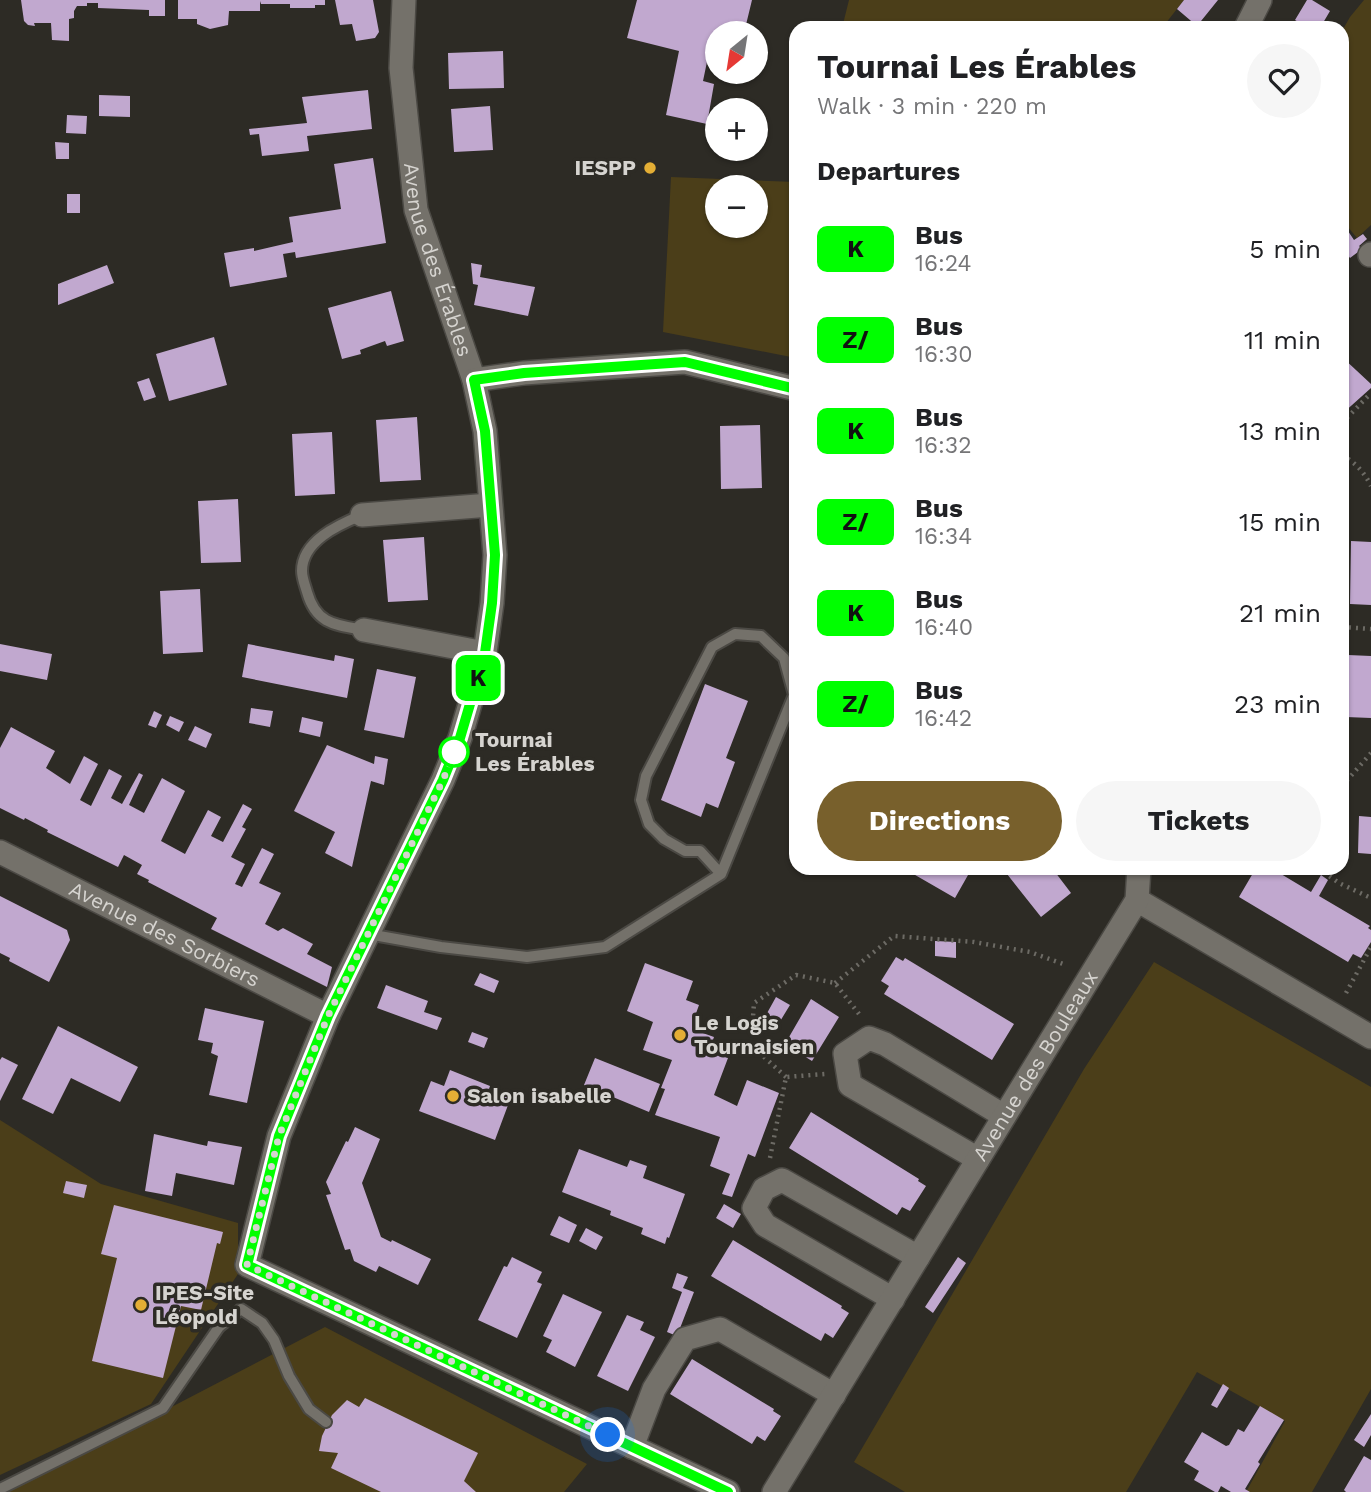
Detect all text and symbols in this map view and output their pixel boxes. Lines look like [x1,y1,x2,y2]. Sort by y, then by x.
north arrow [705,21,768,84]
map controls [705,21,768,238]
button: heart [1247,44,1321,118]
text: Tournai Les Érables [817,47,1136,86]
text: Walk · 3 min · 220 m [817,93,1047,120]
button: + [705,98,768,161]
place label: IESPP [574,155,636,180]
text: Departures [817,156,960,186]
marker: IESPP [642,160,658,176]
street label: Avenue des Érables [399,161,478,359]
button: − [705,175,768,238]
text: Bus [915,220,963,250]
text: 5 min [1249,234,1321,264]
text: K [847,235,864,263]
text: 16:24 [915,250,972,277]
text: Bus [915,311,963,341]
text: 11 min [1244,325,1321,355]
text: Z/ [842,326,869,354]
text: 16:30 [915,341,972,368]
text: Bus [915,402,963,432]
text: 13 min [1239,416,1321,446]
text: K [847,417,864,445]
text: 16:32 [915,432,972,459]
text: Bus [915,493,963,523]
text: 15 min [1239,507,1321,537]
text: Z/ [842,508,869,536]
text: 16:34 [915,523,972,550]
text: Bus [915,584,963,614]
text: 21 min [1239,598,1321,628]
text: K [847,599,864,627]
text: 16:40 [915,614,973,641]
line badge: K [455,655,501,701]
text: K [470,664,486,692]
text: Bus [915,675,963,705]
text: 23 min [1234,689,1321,719]
text: Z/ [842,690,869,718]
text: 16:42 [915,705,972,732]
place label: Tournai Les Érables [475,727,595,776]
marker: Tournai Les Érables [439,737,469,767]
button: Directions [817,781,1062,861]
button: Tickets [1076,781,1321,861]
street label: Avenue des Sorbiers [65,876,264,992]
street label: Avenue des Bouleaux [967,966,1103,1165]
place label: Le Logis Tournaisien [694,1010,814,1059]
marker: Le Logis Tournaisien [672,1027,688,1043]
place label: Salon isabelle [467,1083,612,1108]
marker: Salon isabelle [445,1088,461,1104]
place label: IPES-Site Léopold [155,1280,254,1329]
marker: IPES-Site Léopold [133,1297,149,1313]
your location [590,1417,625,1452]

